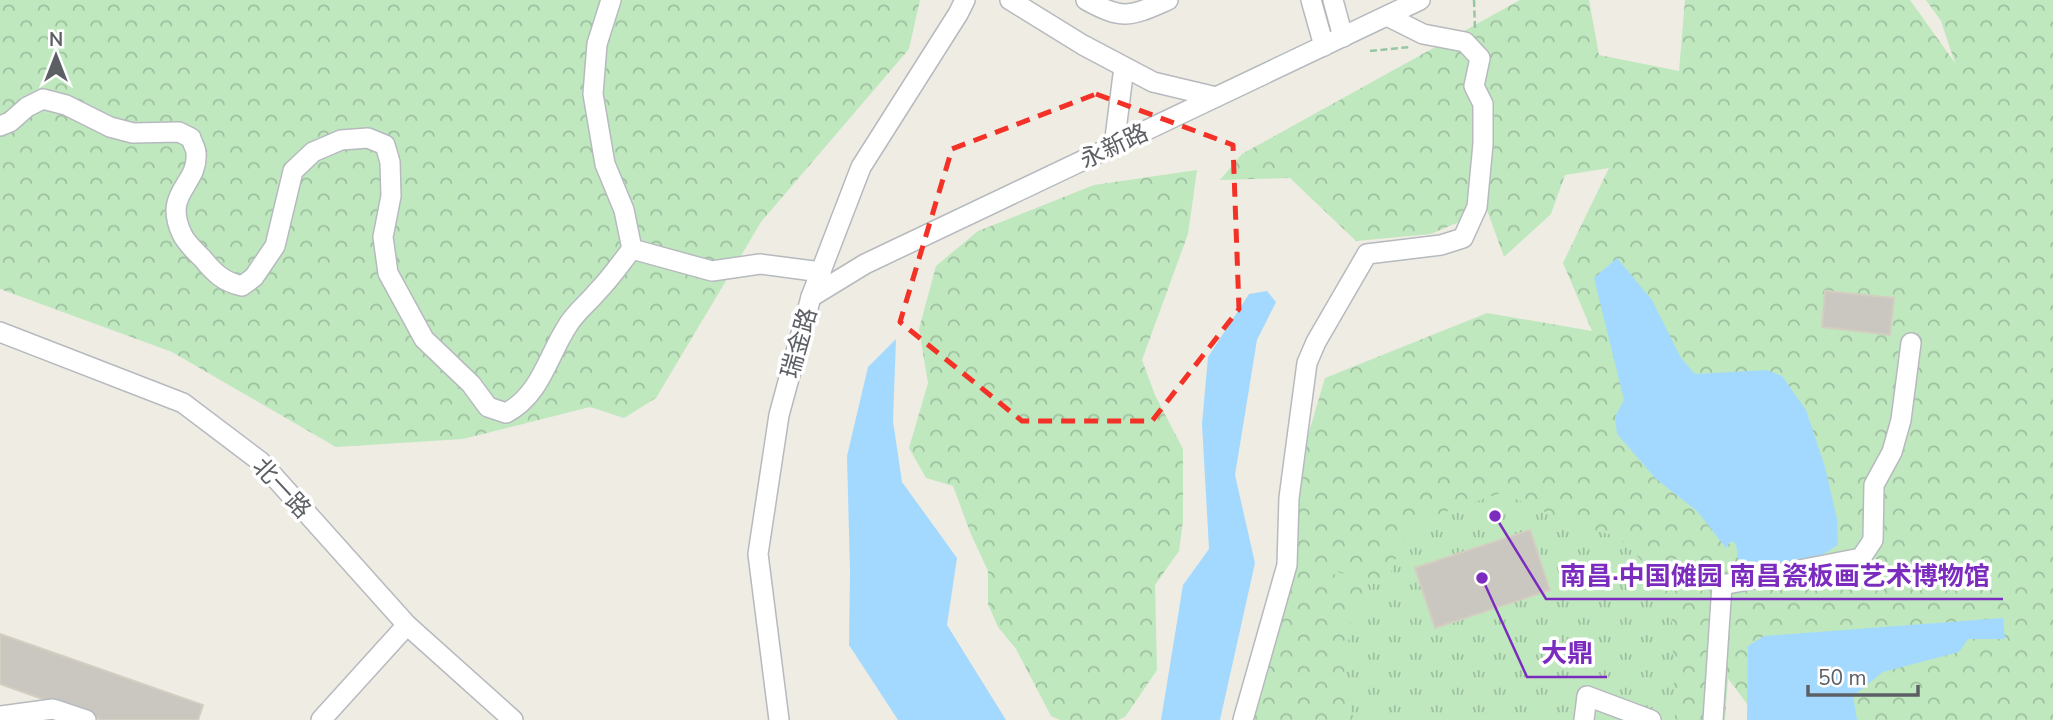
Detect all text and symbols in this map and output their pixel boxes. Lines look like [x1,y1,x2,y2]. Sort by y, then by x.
north arrow [21,21,91,91]
text: N [49,27,63,53]
street label: 永新路 [1075,116,1153,176]
street label: 瑞金路 [774,304,824,382]
street label: 北一路 [246,451,318,525]
callout: 南昌·中国傩园 南昌瓷板画艺术博物馆 [1546,552,2003,599]
text: 南昌·中国傩园 南昌瓷板画艺术博物馆 [1560,559,1990,594]
callout: 大鼎 [1527,630,1607,677]
text: 大鼎 [1541,636,1593,671]
scale bar [1808,654,1918,698]
text: 50 m [1818,664,1867,692]

